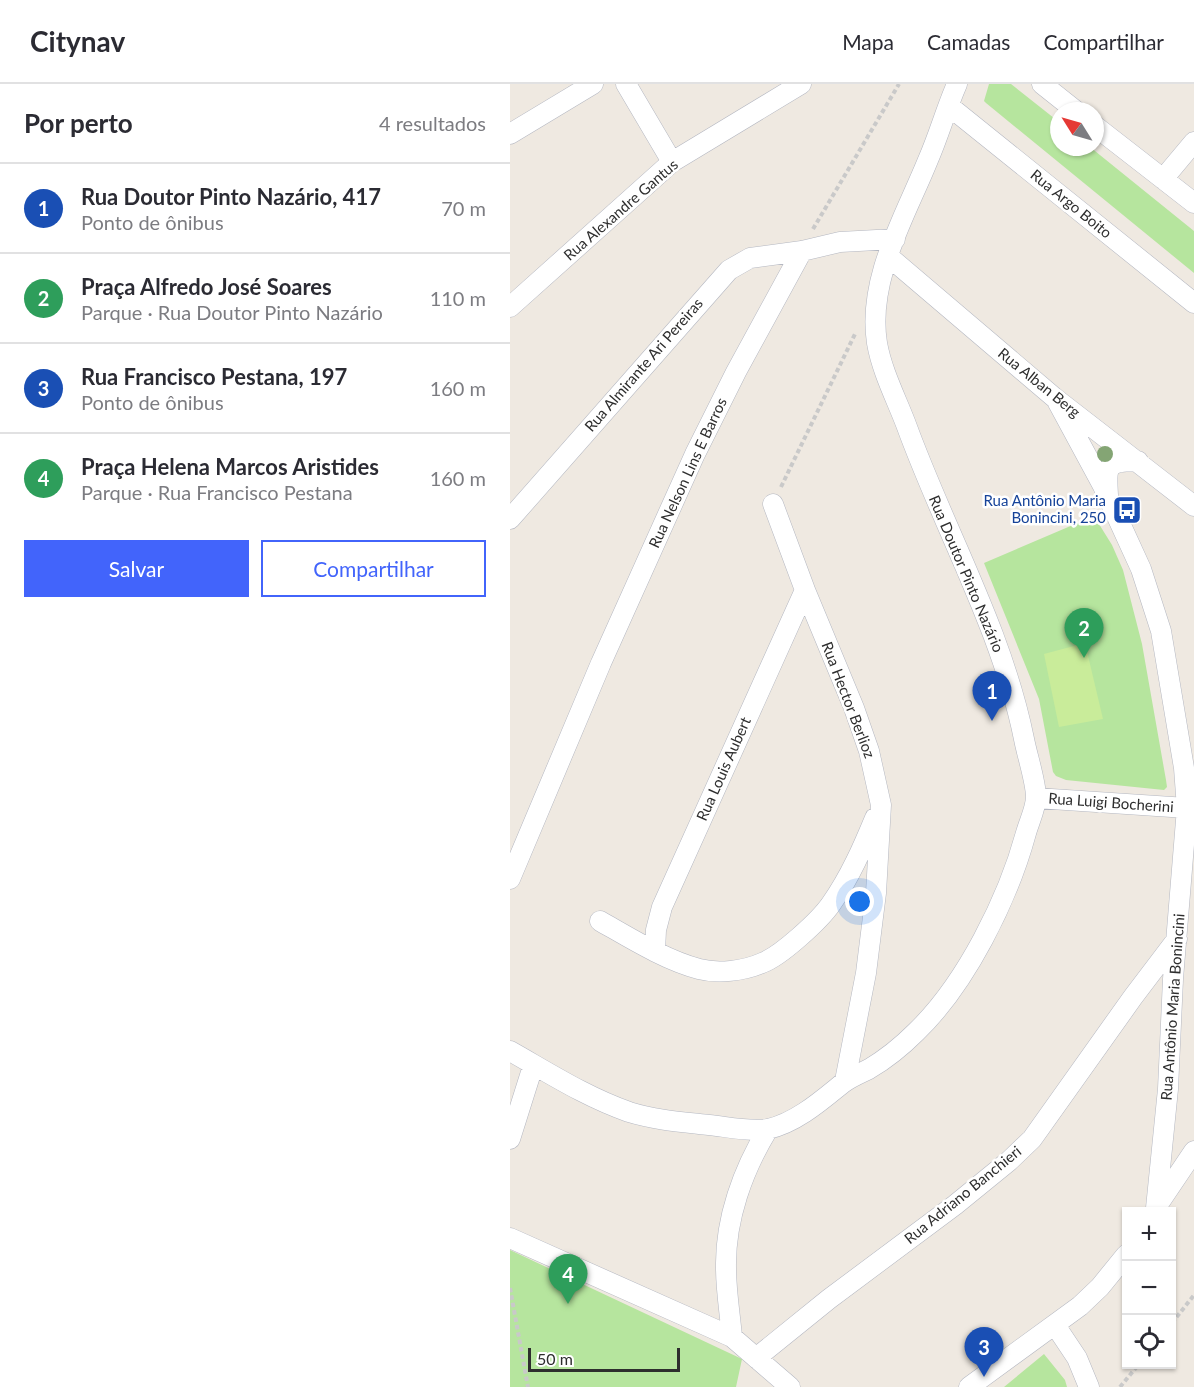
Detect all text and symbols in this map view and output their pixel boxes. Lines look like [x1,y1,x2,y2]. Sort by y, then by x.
text: Citynav [30,24,125,58]
text: Mapa [842,29,894,54]
text: Camadas [927,29,1010,54]
text: Compartilhar [1043,29,1164,54]
north arrow [1050,102,1104,156]
text: Por perto [24,107,133,139]
text: 4 resultados [379,111,486,135]
street label: Rua Alexandre Gantus [560,155,681,264]
street label: Rua Argo Boito [1027,165,1116,241]
text: Rua Doutor Pinto Nazário, 417 [81,183,381,210]
text: 1 [38,196,49,220]
text: 70 m [441,196,486,220]
text: Ponto de ônibus [81,210,224,234]
text: Praça Alfredo José Soares [81,273,332,300]
text: 2 [38,286,49,310]
text: 110 m [430,286,486,310]
street label: Rua Almirante Ari Pereiras [580,294,706,435]
text: Parque · Rua Doutor Pinto Nazário [81,300,383,324]
street label: Rua Alban Berg [995,344,1085,421]
text: Rua Francisco Pestana, 197 [81,363,347,390]
text: 3 [38,376,49,400]
text: 160 m [430,376,486,400]
text: Ponto de ônibus [81,390,224,414]
street label: Rua Nelson Lins E Barros [644,395,730,551]
text: Praça Helena Marcos Aristides [81,453,379,480]
text: 4 [38,466,49,490]
text: 160 m [430,466,486,490]
text: Parque · Rua Francisco Pestana [81,480,353,504]
place label: Rua Antônio Maria Bonincini, 250 [984,491,1106,526]
street label: Rua Doutor Pinto Nazário [926,492,1008,655]
bus stop icon: Rua Antônio Maria Bonincini, 250 [1111,494,1143,526]
button: Salvar [24,540,249,597]
button: Compartilhar [261,540,486,597]
pin: 2 [1064,608,1104,658]
street label: Rua Hector Berlioz [818,639,879,761]
pin: 1 [972,672,1012,721]
street label: Rua Louis Aubert [692,713,754,823]
street label: Rua Luigi Bocherini [1048,789,1174,815]
your location [845,887,874,916]
street label: Rua Antônio Maria Bonincini [1156,913,1188,1101]
street label: Rua Adriano Banchieri [900,1141,1025,1247]
map controls [1122,1207,1176,1369]
button: + [1122,1207,1176,1261]
pin: 4 [548,1254,588,1304]
button: − [1122,1261,1176,1315]
button: locate [1122,1315,1176,1369]
pin: 3 [964,1328,1004,1377]
scale bar [528,1345,680,1372]
text: 50 m [537,1349,573,1368]

